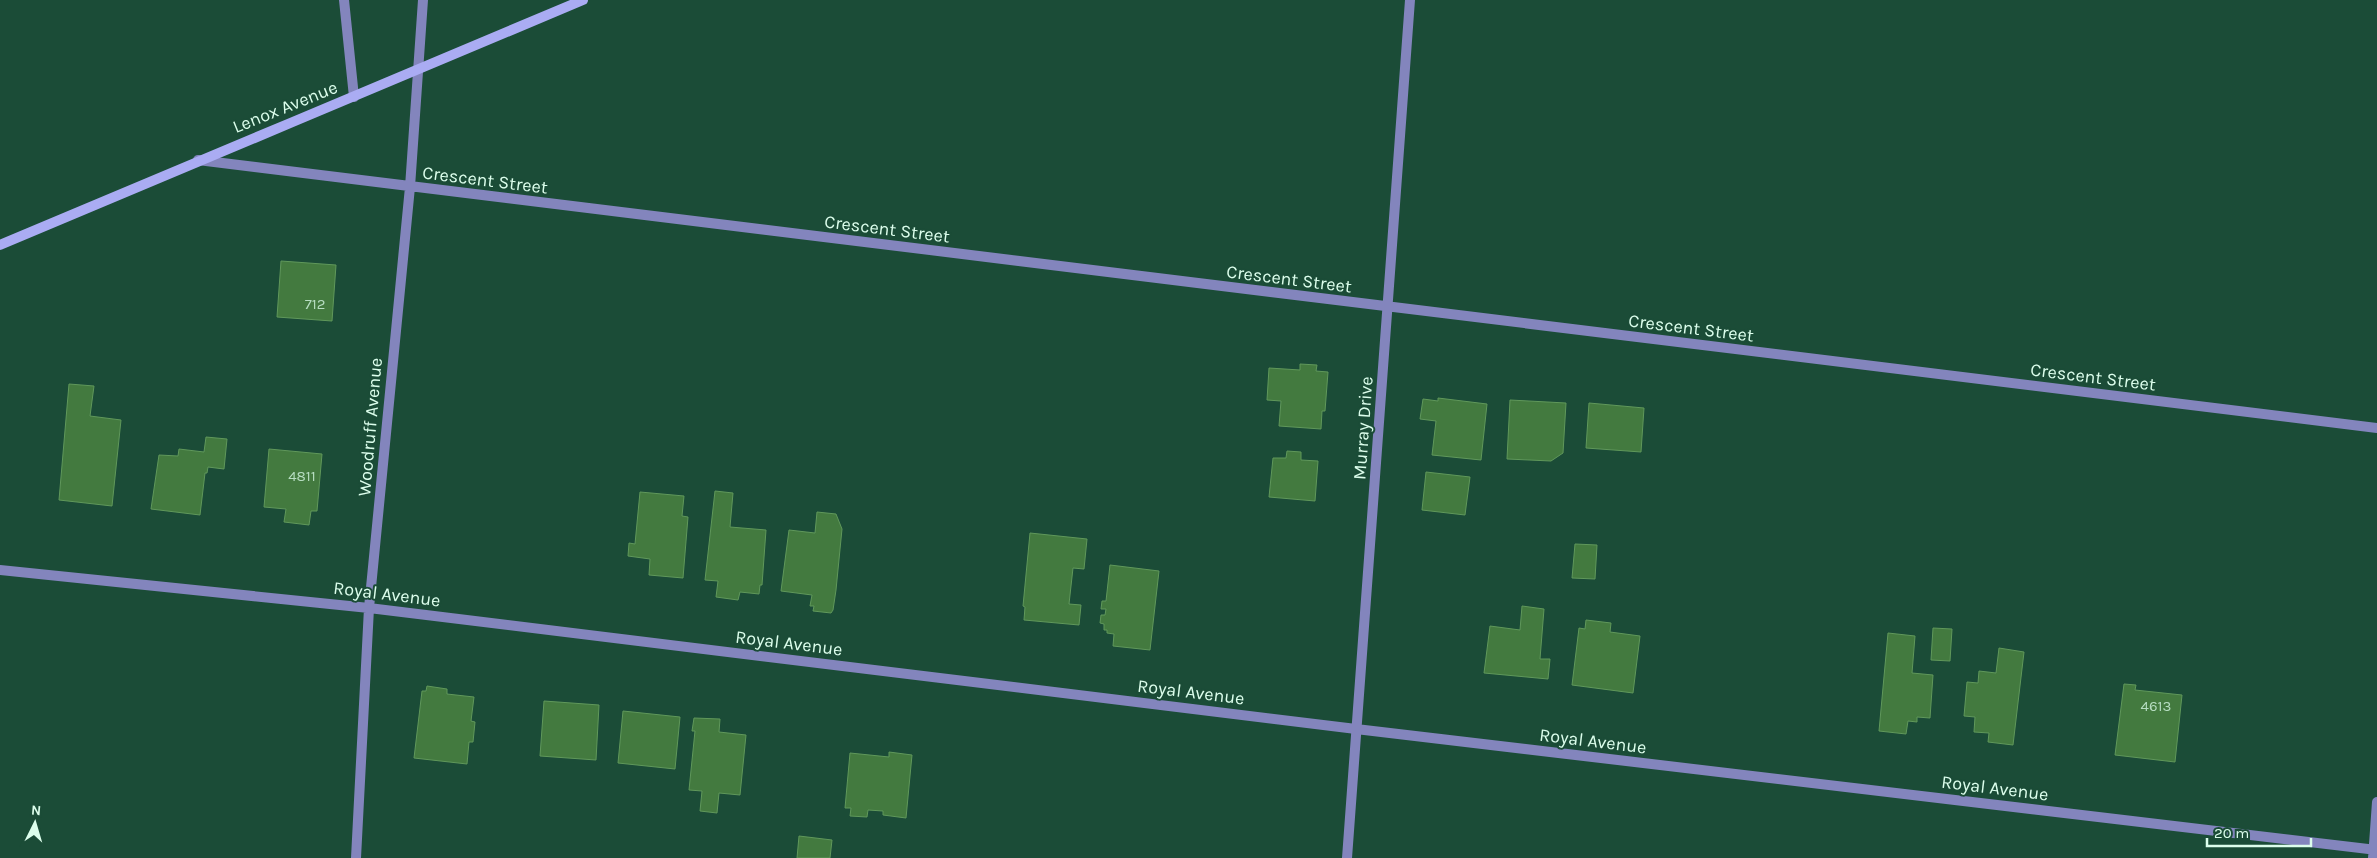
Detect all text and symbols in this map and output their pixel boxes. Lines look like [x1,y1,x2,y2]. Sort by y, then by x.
street label: Lenox Avenue [229,76,341,138]
street label: Crescent Street [421,161,549,199]
street label: Crescent Street [823,210,951,248]
street label: Crescent Street [1225,260,1353,298]
house number: 712 [305,295,325,313]
street label: Crescent Street [1627,309,1755,347]
street label: Woodruff Avenue [353,357,387,497]
street label: Crescent Street [2029,358,2157,396]
street label: Murray Drive [1348,375,1378,481]
house number: 4811 [288,467,316,485]
street label: Royal Avenue [332,577,442,611]
street label: Royal Avenue [734,626,844,660]
street label: Royal Avenue [1136,675,1246,709]
house number: 4613 [2141,697,2171,715]
street label: Royal Avenue [1538,724,1648,758]
street label: Royal Avenue [1940,771,2050,805]
north arrow [10,798,60,848]
text: N [30,802,42,819]
scale bar [2207,816,2311,848]
text: 20 m [2214,824,2249,842]

